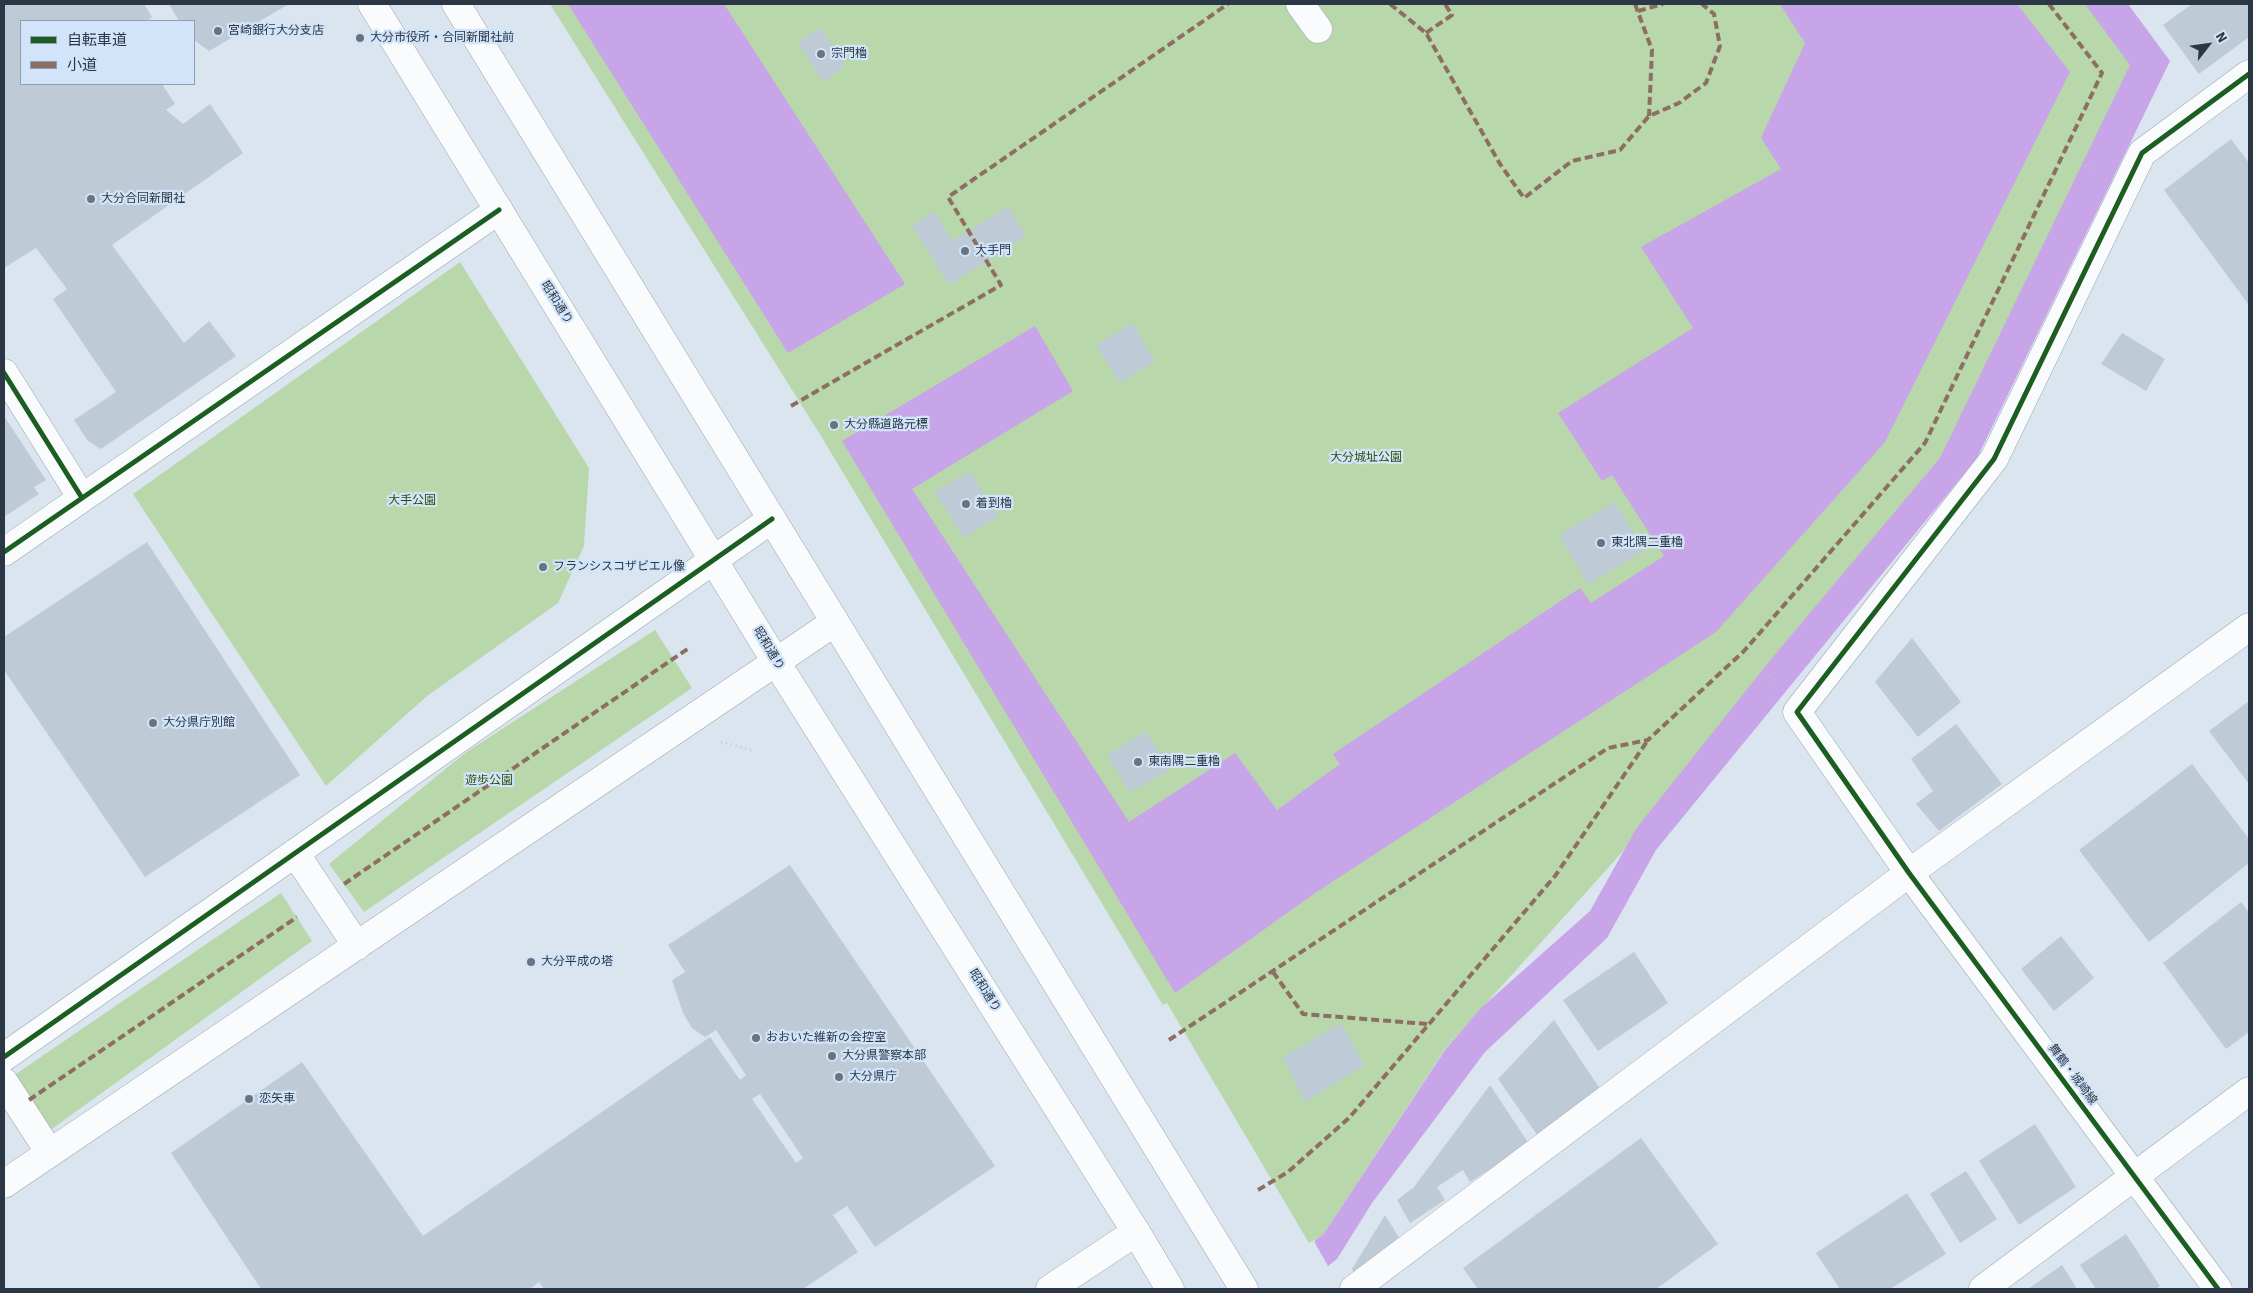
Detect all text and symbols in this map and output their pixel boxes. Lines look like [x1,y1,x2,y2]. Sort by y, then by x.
legend [20,20,195,85]
north arrow [2183,20,2233,70]
place label: 宮崎銀行大分支店 [228,24,324,38]
marker: 宮崎銀行大分支店 [212,25,224,37]
text: N [2210,28,2232,47]
text: 自転車道 [67,30,127,51]
place label: 大分市役所・合同新聞社前 [370,31,514,45]
marker: 大分市役所・合同新聞社前 [354,32,366,44]
place label: 宗門櫓 [831,47,867,61]
marker: 宗門櫓 [815,48,827,60]
text: 小道 [67,55,97,76]
place label: 大分合同新聞社 [101,192,185,206]
marker: 大分合同新聞社 [85,193,97,205]
place label: 大手門 [975,244,1011,258]
marker: 大手門 [959,245,971,257]
street label: 昭和通り [537,279,575,327]
place label: 大分縣道路元標 [844,418,928,432]
marker: 大分縣道路元標 [828,419,840,431]
park label: 大分城址公園 [1330,451,1402,465]
park label: 大手公園 [388,494,436,508]
place label: 着到櫓 [976,497,1012,511]
marker: 着到櫓 [960,498,972,510]
place label: 東北隅二重櫓 [1611,536,1683,550]
marker: 東北隅二重櫓 [1595,537,1607,549]
place label: フランシスコザビエル像 [553,560,685,574]
marker: フランシスコザビエル像 [537,561,549,573]
street label: 昭和通り [749,625,787,673]
place label: 大分県庁別館 [163,716,235,730]
marker: 大分県庁別館 [147,717,159,729]
place label: 東南隅二重櫓 [1148,755,1220,769]
marker: 東南隅二重櫓 [1132,756,1144,768]
park label: 遊歩公園 [465,774,513,788]
place label: 大分平成の塔 [541,955,613,969]
marker: 大分平成の塔 [525,956,537,968]
street label: 昭和通り [965,967,1003,1015]
place label: おおいた維新の会控室 [766,1031,886,1045]
marker: おおいた維新の会控室 [750,1032,762,1044]
street label: 舞鶴・城崎線 [2045,1042,2099,1108]
place label: 大分県警察本部 [842,1049,926,1063]
marker: 大分県警察本部 [826,1050,838,1062]
place label: 大分県庁 [849,1070,897,1084]
marker: 大分県庁 [833,1071,845,1083]
place label: 恋矢車 [259,1092,295,1106]
marker: 恋矢車 [243,1093,255,1105]

